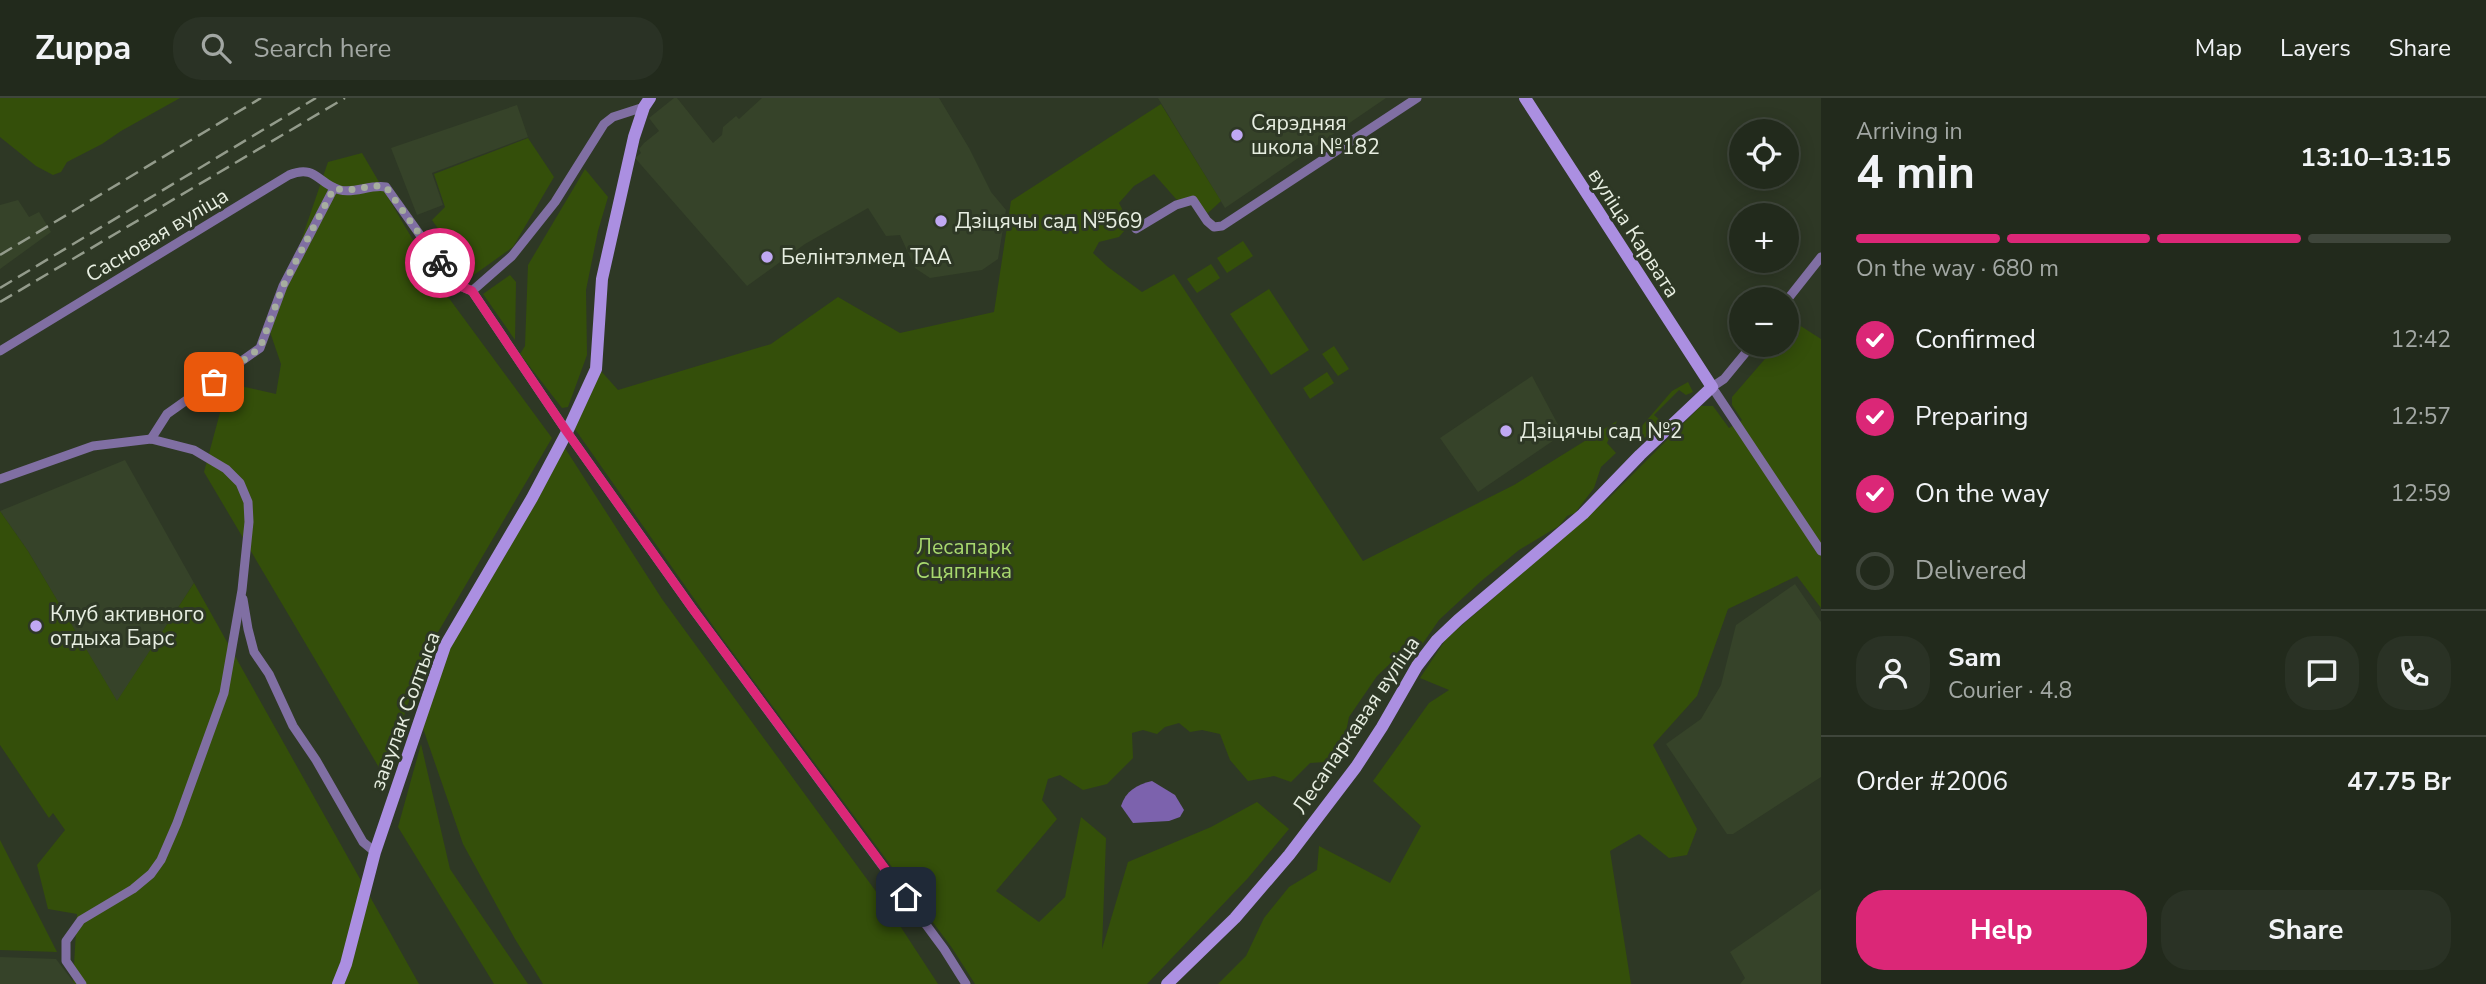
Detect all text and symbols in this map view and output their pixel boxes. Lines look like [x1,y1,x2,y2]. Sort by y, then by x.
search box [173,17,663,80]
text: Zuppa [35,26,131,71]
icon: search [197,29,235,67]
text: Search here [253,31,391,66]
text: Map [2195,32,2242,64]
text: Layers [2280,32,2351,64]
text: Share [2389,32,2451,64]
place label: Сярэдняя школа №182 [1251,109,1380,161]
text: Arriving in [1856,116,1963,147]
map controls [1729,119,1799,357]
button: locate [1729,119,1799,189]
marker: Сярэдняя школа №182 [1229,127,1245,143]
text: 13:10–13:15 [2300,140,2451,175]
text: 4 min [1856,141,1975,204]
street label: вуліца Карвата [1582,163,1686,303]
street label: Сасновая вуліца [80,181,234,289]
button: + [1729,203,1799,273]
place label: Дзіцячы сад №569 [955,207,1143,235]
marker: Дзіцячы сад №569 [933,213,949,229]
courier [405,228,475,298]
place label: Белінтэлмед ТАА [781,243,952,271]
icon: bike [421,244,459,282]
marker: Белінтэлмед ТАА [759,249,775,265]
text: On the way · 680 m [1856,253,2059,284]
button: − [1729,287,1799,357]
icon: check [1856,321,1894,359]
text: Confirmed [1915,322,2036,357]
text: 12:42 [2391,324,2451,355]
pin [184,352,244,412]
icon: bag [195,363,233,401]
icon: check [1856,398,1894,436]
text: Preparing [1915,399,2028,434]
text: 12:57 [2391,401,2451,432]
place label: Дзіцячы сад №2 [1520,417,1682,445]
marker: Дзіцячы сад №2 [1498,423,1514,439]
icon: check [1856,475,1894,513]
text: On the way [1915,476,2049,511]
text: 12:59 [2391,478,2451,509]
park label: Лесапарк Сцяпянка [916,533,1013,585]
text: Delivered [1915,553,2027,588]
place label: Клуб активного отдыха Барс [50,600,204,652]
marker: Клуб активного отдыха Барс [28,618,44,634]
street label: завулак Солтыса [363,628,447,794]
street label: Лесапаркавая вуліца [1286,631,1426,819]
button: person [1856,636,1930,710]
button: chat [2285,636,2359,710]
button: phone [2377,636,2451,710]
text: Sam [1948,640,2001,675]
text: Courier · 4.8 [1948,675,2072,706]
text: Order #2006 [1856,764,2008,799]
text: 47.75 Br [2347,764,2451,799]
pin [876,867,936,927]
icon: home [887,878,925,916]
button: Help [1856,890,2147,970]
button: Share [2161,890,2451,970]

